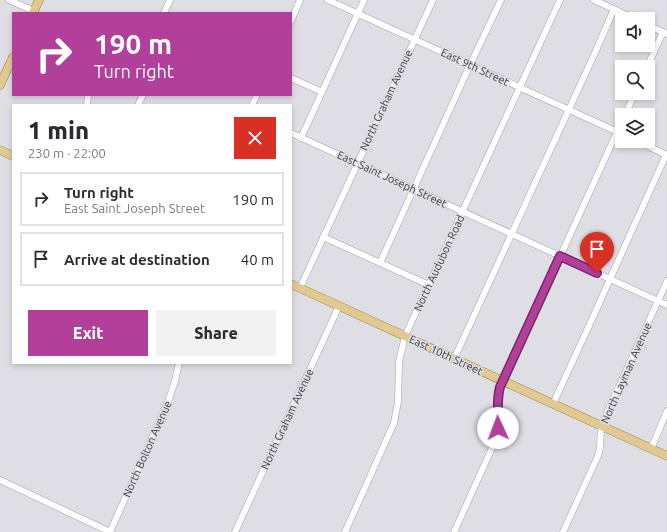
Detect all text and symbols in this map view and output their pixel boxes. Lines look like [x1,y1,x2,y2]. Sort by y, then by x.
map controls [615,12,655,148]
button: sound [615,12,655,52]
icon: right [28,28,80,80]
text: 190 m [94,28,172,59]
street label: East 9th Street [439,46,511,88]
street label: North Graham Avenue [357,48,415,152]
button: search [615,60,655,100]
text: Turn right [94,61,174,81]
button: layers [615,108,655,148]
text: 1 min [28,117,89,144]
button: close [234,117,276,159]
text: 230 m · 22:00 [28,146,106,160]
street label: East Saint Joseph Street [335,148,449,210]
text: Turn right [64,184,134,201]
icon: right [30,188,52,210]
text: 190 m [232,191,274,208]
text: East Saint Joseph Street [64,201,205,215]
street label: North Audubon Road [411,213,467,313]
pin [580,232,614,273]
icon: arrive [586,238,608,260]
icon: arrive [30,248,52,270]
text: Arrive at destination [64,251,210,268]
text: 40 m [241,251,274,268]
button: Exit [28,310,148,356]
button: Share [156,310,276,356]
street label: North Layman Avenue [598,321,654,425]
street label: East 10th Street [407,333,485,378]
street label: North Graham Avenue [258,367,316,471]
street label: North Bolton Avenue [120,399,174,499]
position arrow [477,407,519,449]

